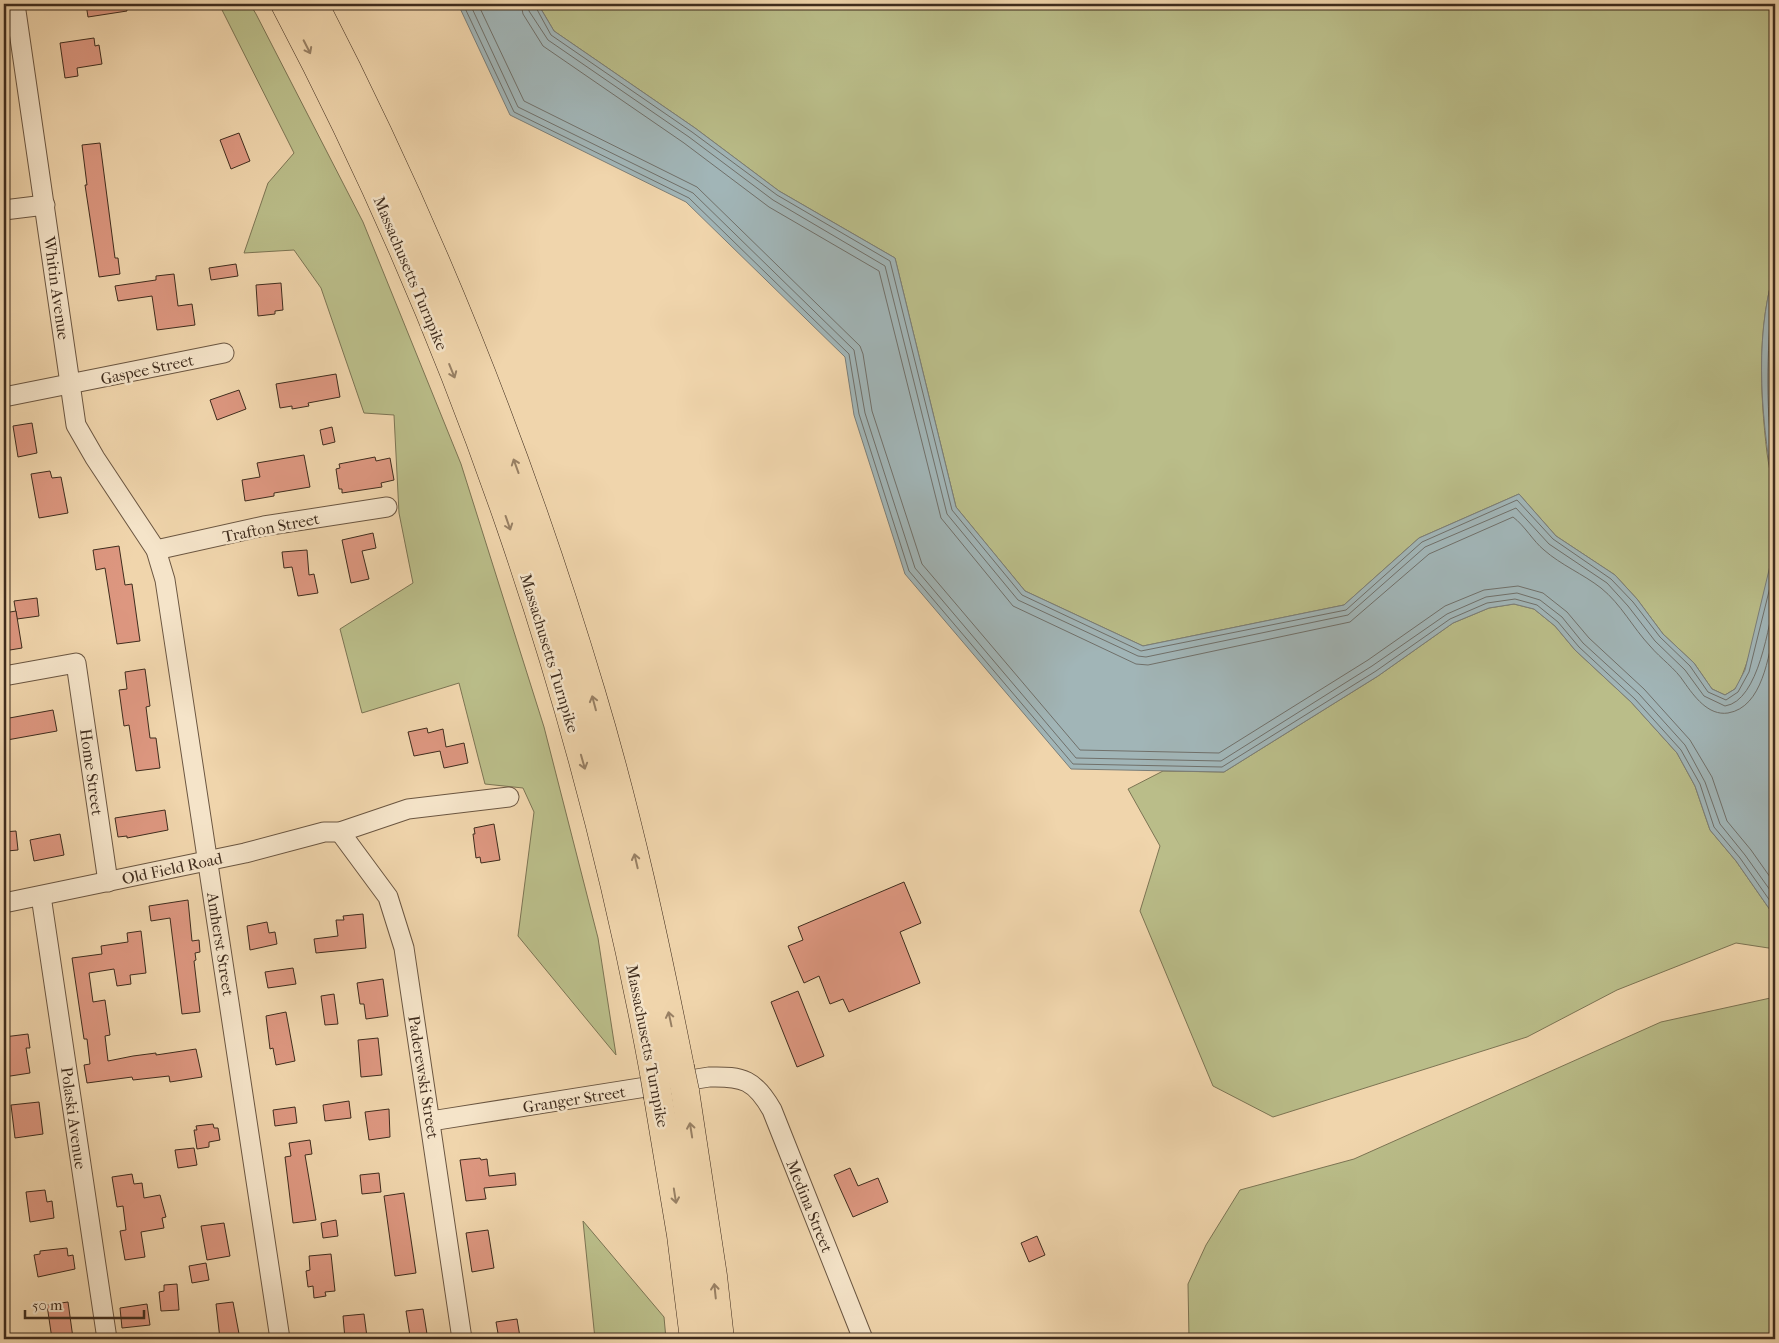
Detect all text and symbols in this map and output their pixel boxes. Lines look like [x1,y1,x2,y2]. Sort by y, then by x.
one-way arrow [303,39,312,54]
street label: Massachusetts Turnpike [369,193,452,353]
street label: Whitin Avenue [40,234,73,341]
street label: Gaspee Street [99,350,196,389]
one-way arrow [448,363,457,378]
one-way arrow [511,459,520,474]
street label: Trafton Street [221,509,321,546]
one-way arrow [504,515,513,531]
street label: Massachusetts Turnpike [516,571,583,735]
one-way arrow [589,696,599,712]
street label: Home Street [76,728,107,817]
one-way arrow [578,754,588,770]
street label: Old Field Road [120,849,224,888]
one-way arrow [631,853,640,869]
street label: Amherst Street [203,890,238,997]
street label: Massachusetts Turnpike [622,963,673,1129]
one-way arrow [665,1012,675,1028]
street label: Paderewski Street [404,1014,443,1140]
street label: Polaski Avenue [57,1066,90,1170]
street label: Granger Street [521,1082,627,1117]
one-way arrow [686,1122,696,1138]
street label: Medina Street [782,1157,837,1256]
one-way arrow [670,1188,680,1204]
one-way arrow [710,1283,720,1299]
scale bar [25,1288,144,1320]
text: 50 m [32,1296,63,1314]

